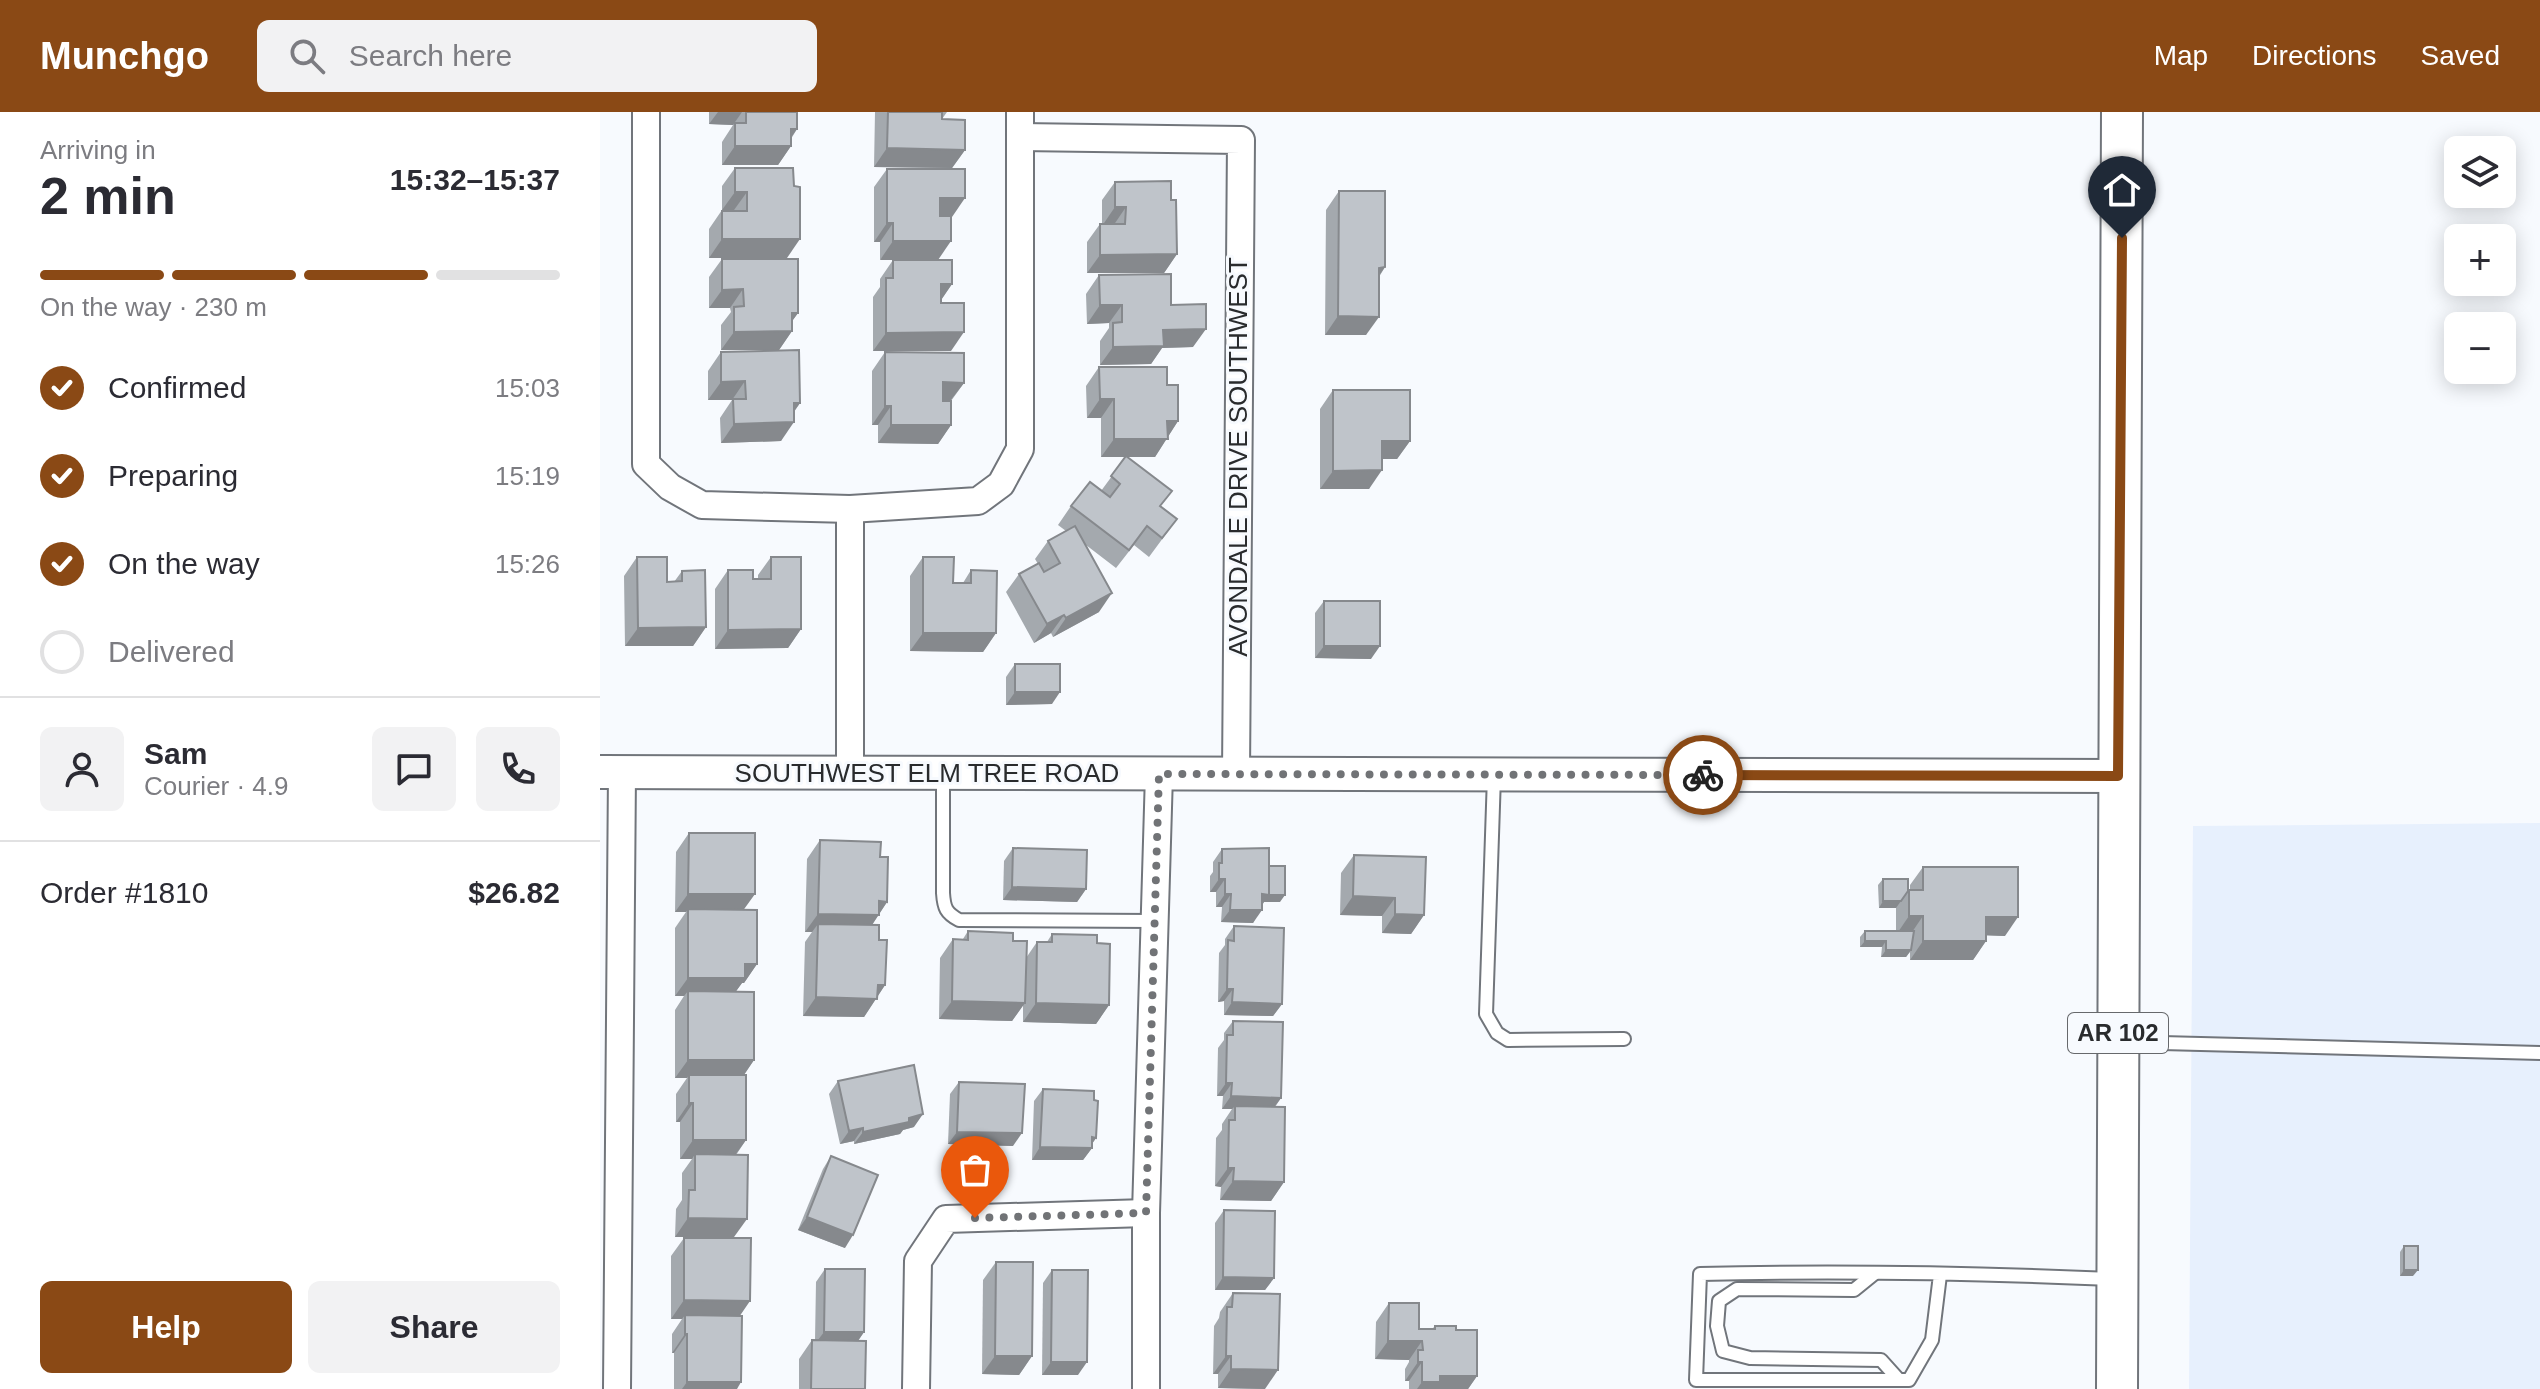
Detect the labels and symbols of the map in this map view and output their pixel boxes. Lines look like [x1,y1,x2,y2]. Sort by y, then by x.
pin [2088,156,2156,238]
street label: AVONDALE DRIVE SOUTHWEST [1223,257,1253,657]
courier [1663,735,1743,815]
street label: SOUTHWEST ELM TREE ROAD [735,758,1119,788]
road number: AR 102 [2068,1013,2168,1053]
pin [941,1136,1009,1218]

